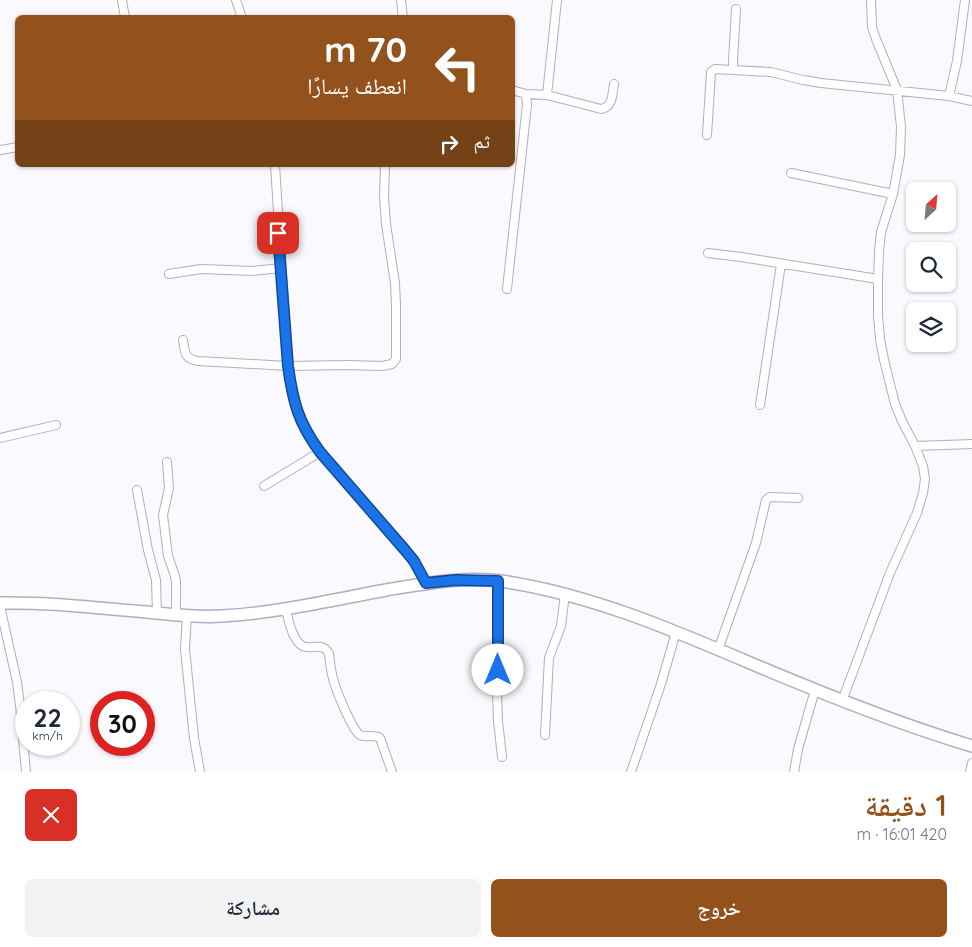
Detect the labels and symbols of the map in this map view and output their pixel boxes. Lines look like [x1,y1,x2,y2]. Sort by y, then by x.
north arrow [906,182,956,232]
pin [257,212,299,254]
position arrow [471,643,523,695]
speed limit sign: 30 [90,691,155,756]

